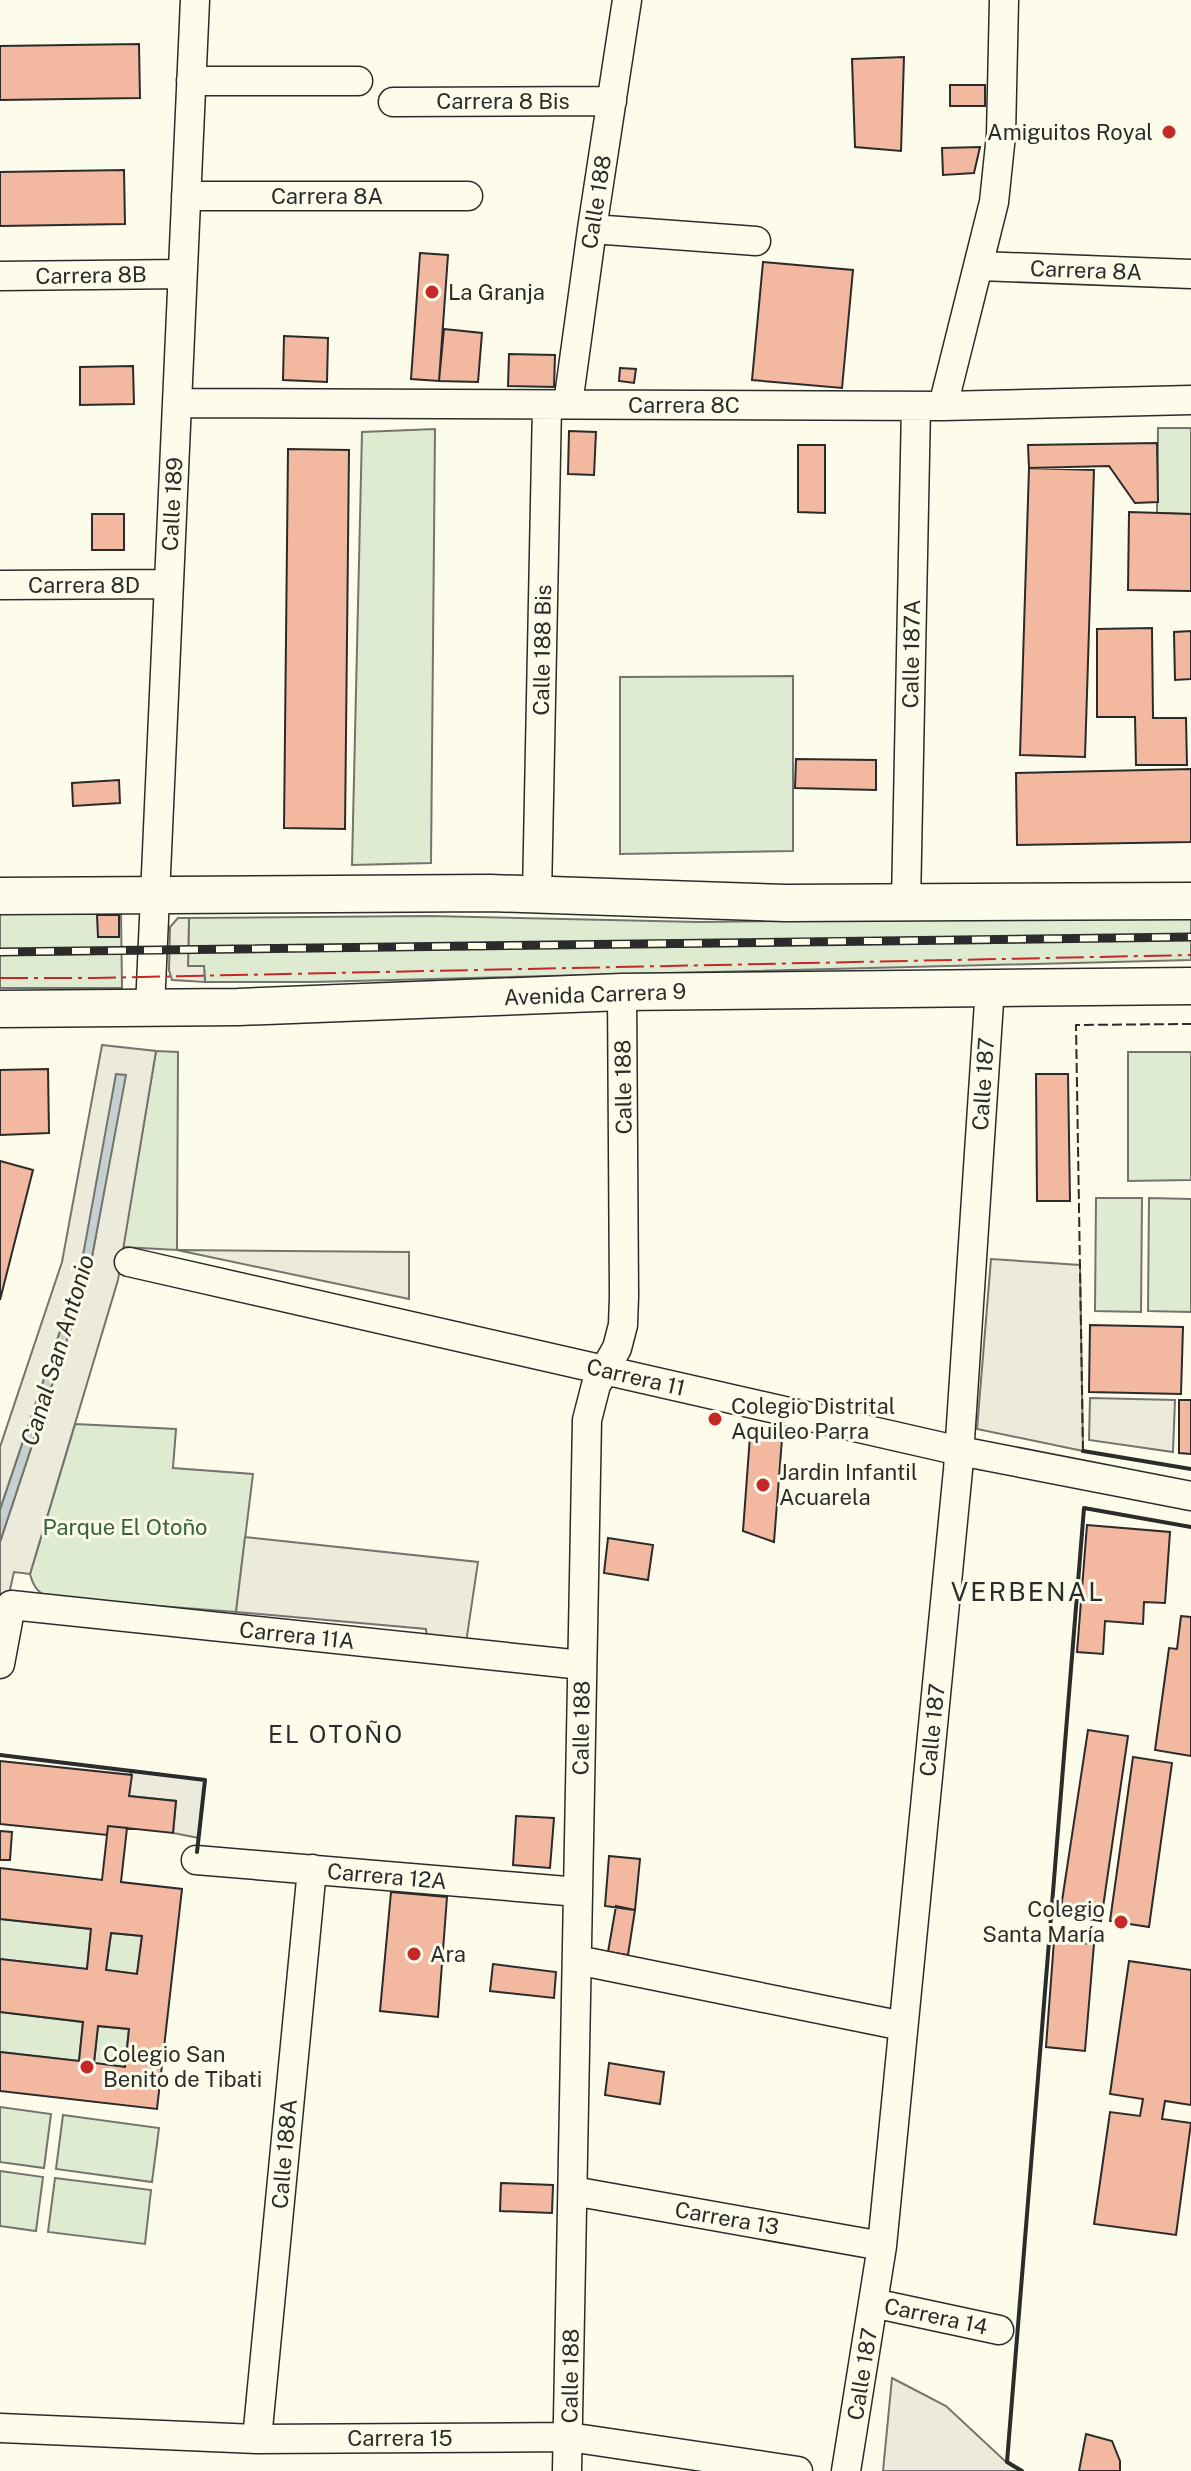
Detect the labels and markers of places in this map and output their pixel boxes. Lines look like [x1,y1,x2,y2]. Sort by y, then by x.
place label: Amiguitos Royal [987,119,1153,145]
marker: Amiguitos Royal [1160,123,1178,141]
place label: La Granja [448,279,545,305]
marker: La Granja [423,283,441,301]
place label: Colegio Distrital Aquileo Parra [731,1393,895,1444]
marker: Colegio Distrital Aquileo Parra [706,1410,724,1428]
place label: Jardin Infantil Acuarela [779,1459,918,1510]
marker: Jardin Infantil Acuarela [754,1476,772,1494]
place label: Colegio Santa María [982,1896,1105,1947]
marker: Colegio Santa María [1112,1913,1130,1931]
place label: Ara [430,1941,466,1967]
marker: Ara [405,1945,423,1963]
place label: Colegio San Benito de Tibati [103,2041,262,2092]
marker: Colegio San Benito de Tibati [78,2058,96,2076]

